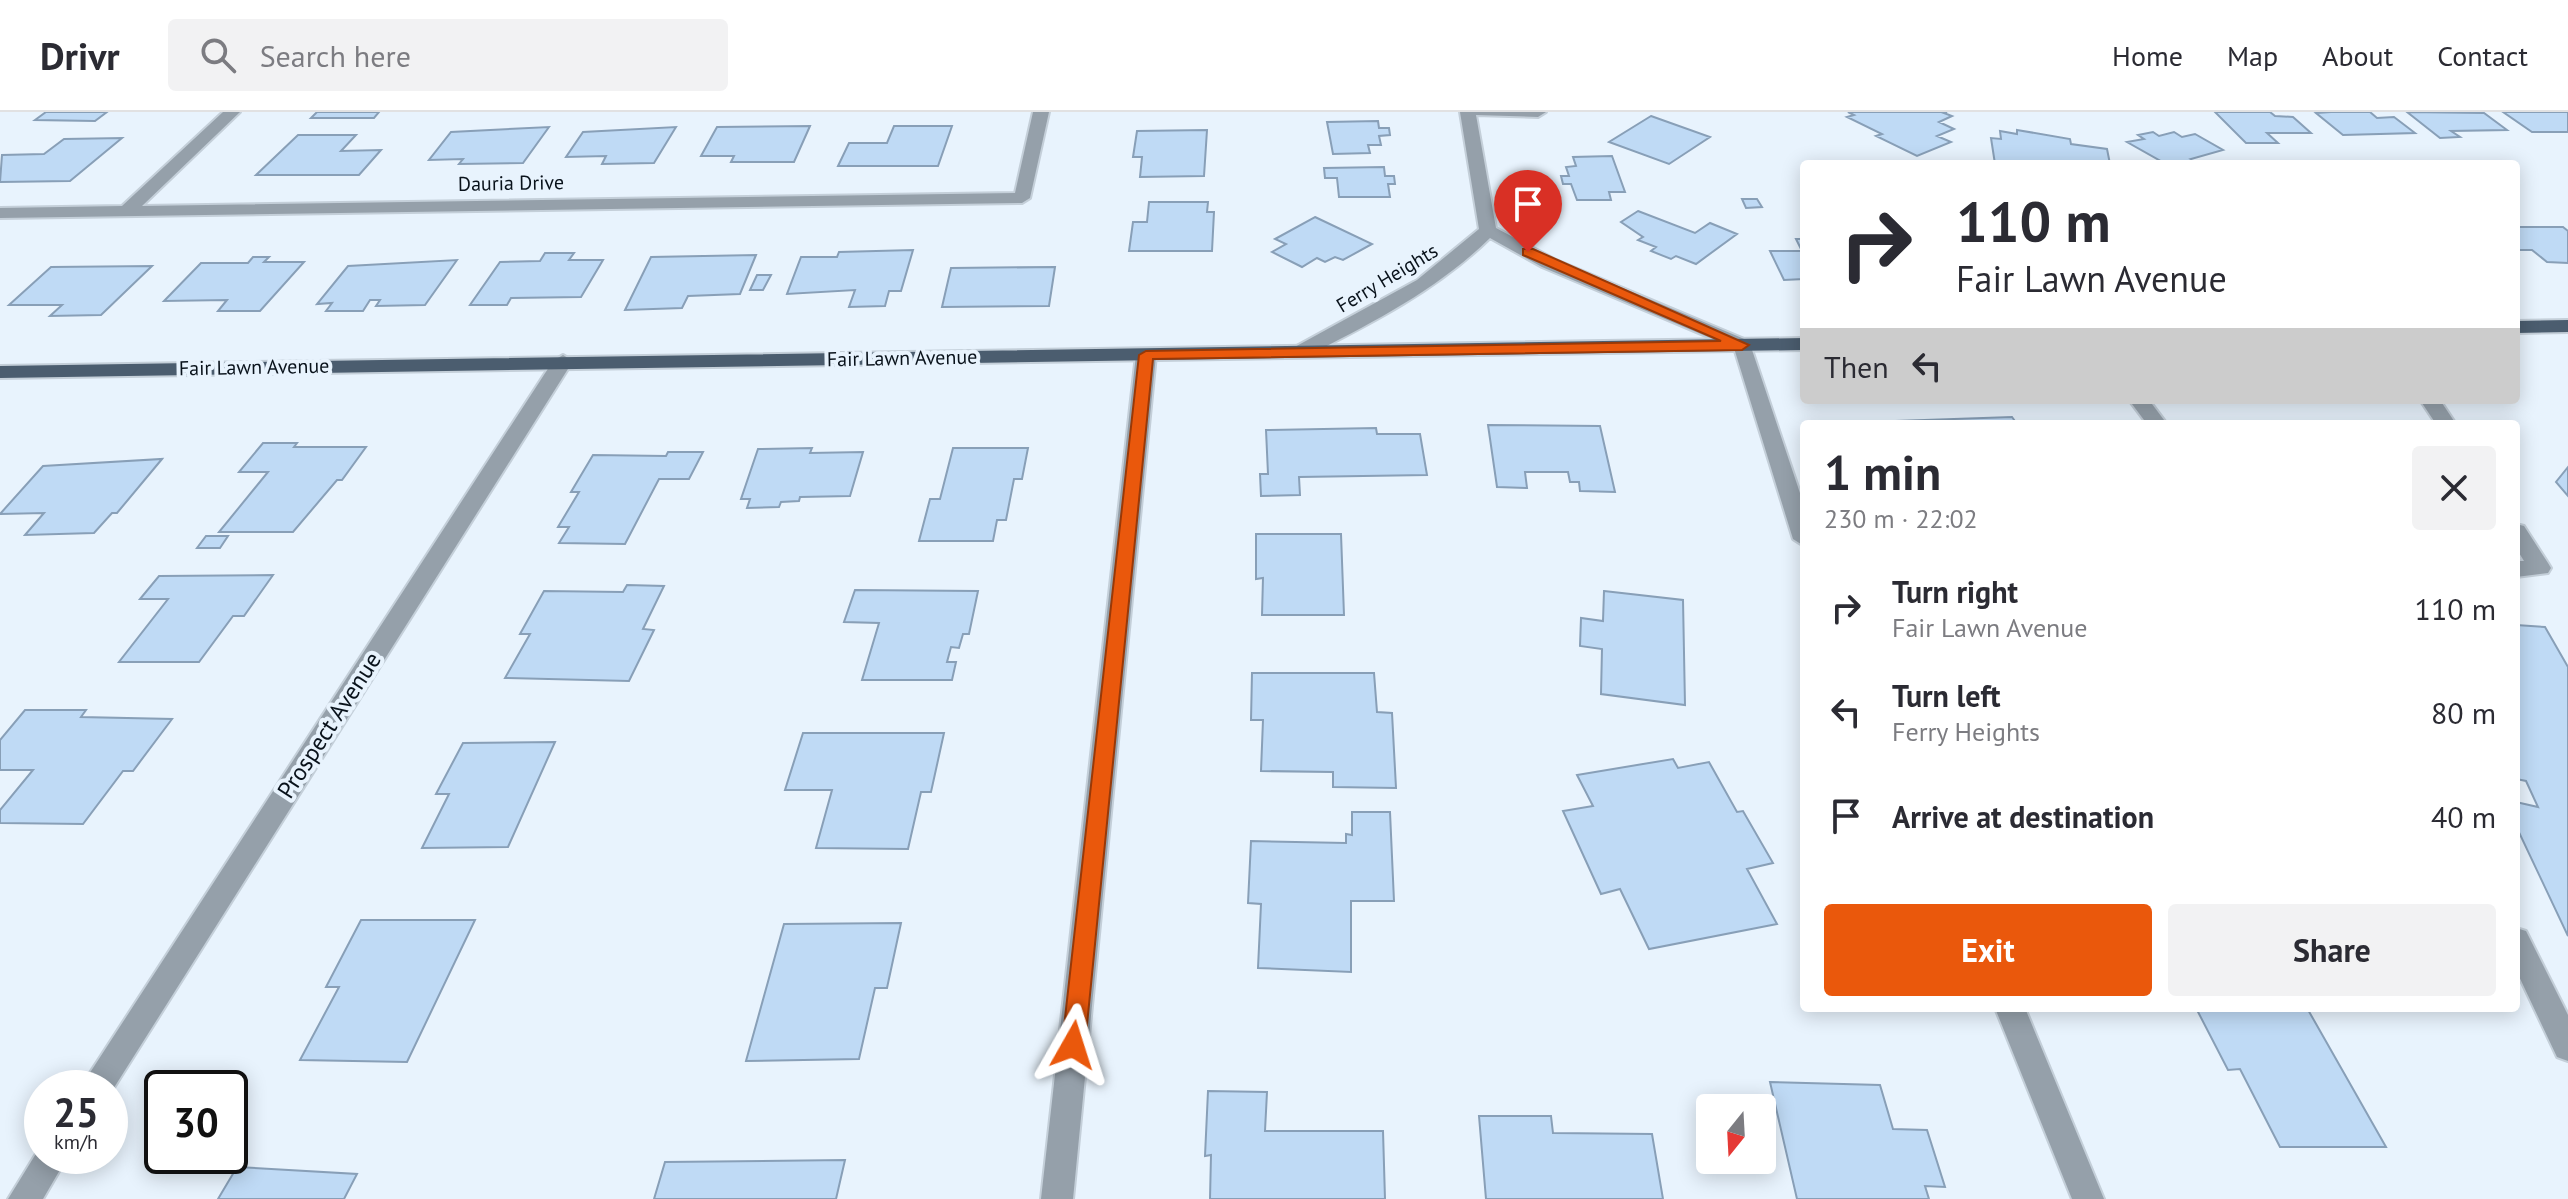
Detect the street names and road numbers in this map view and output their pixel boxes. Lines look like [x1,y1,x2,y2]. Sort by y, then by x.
street label: Dauria Drive [458,169,564,197]
street label: Ferry Heights [1331,238,1443,318]
street label: Fair Lawn Avenue [827,344,977,372]
street label: Fair Lawn Avenue [179,353,329,381]
street label: Prospect Avenue [270,646,388,804]

